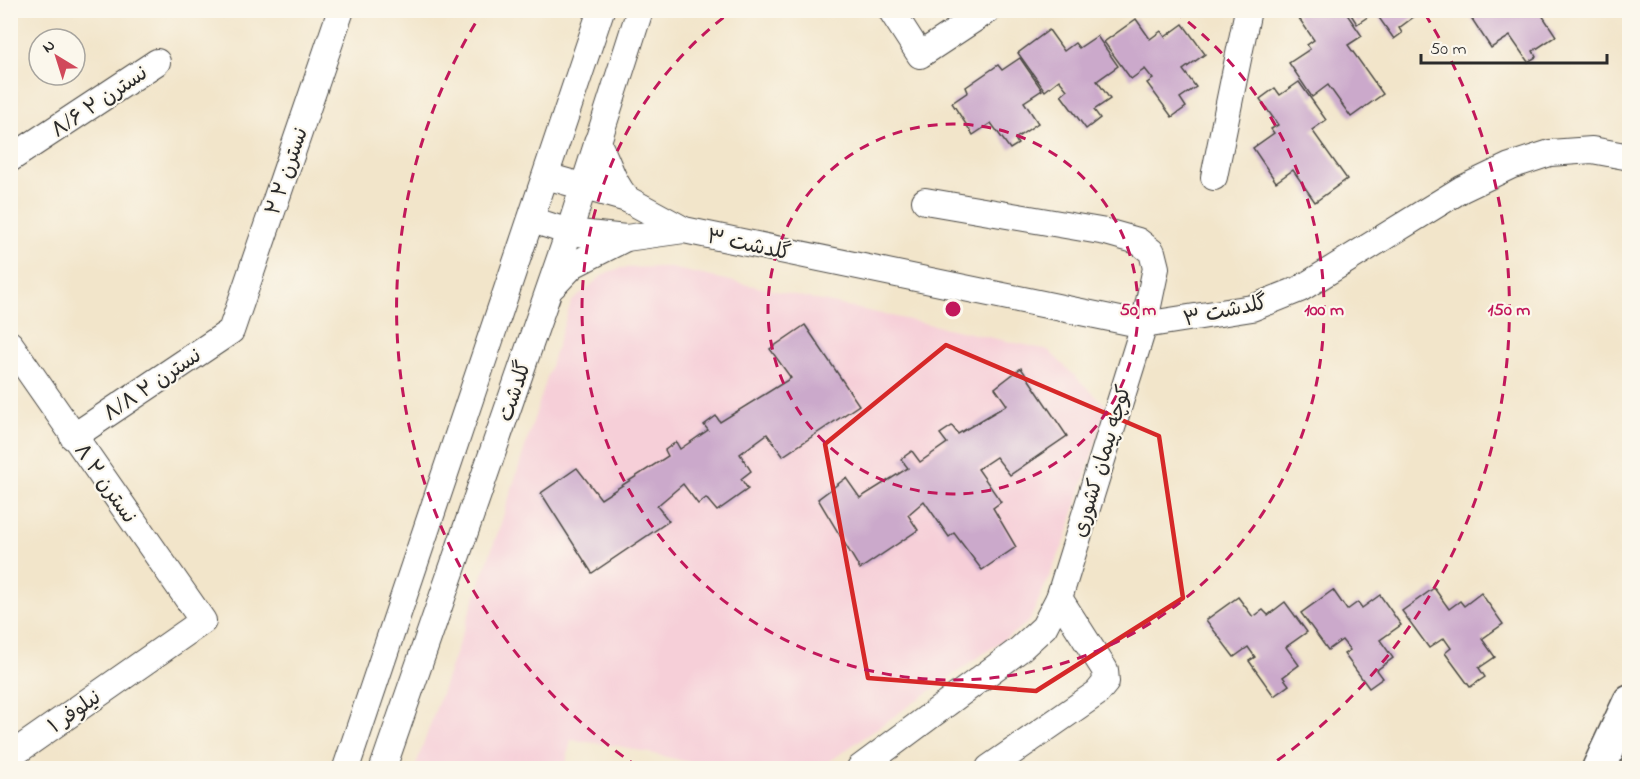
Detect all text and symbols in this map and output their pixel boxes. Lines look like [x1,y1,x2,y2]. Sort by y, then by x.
north arrow [27,27,87,87]
scale bar [1421,27,1607,65]
text: N [37,34,61,60]
text: 50 m [1430,37,1467,63]
street label: ۸/۶ نسترن ۲ [46,59,154,146]
street label: ۲ نسترن ۲ [259,124,317,220]
street label: گلدشت ۳ [704,222,793,269]
street label: گلدشت ۳ [1181,288,1270,335]
text: 50 m [1120,298,1156,324]
text: 100 m [1304,298,1344,324]
text: 150 m [1488,298,1530,324]
centre of rings [943,299,963,319]
street label: ۸/۸ نسترن ۲ [98,342,208,430]
street label: گلدشت [492,357,540,426]
street label: کوچه پیمان کشوری [1066,382,1140,541]
street label: ۸ نسترن ۲ [66,438,143,530]
street label: ۱ نیلوفر [43,684,108,742]

